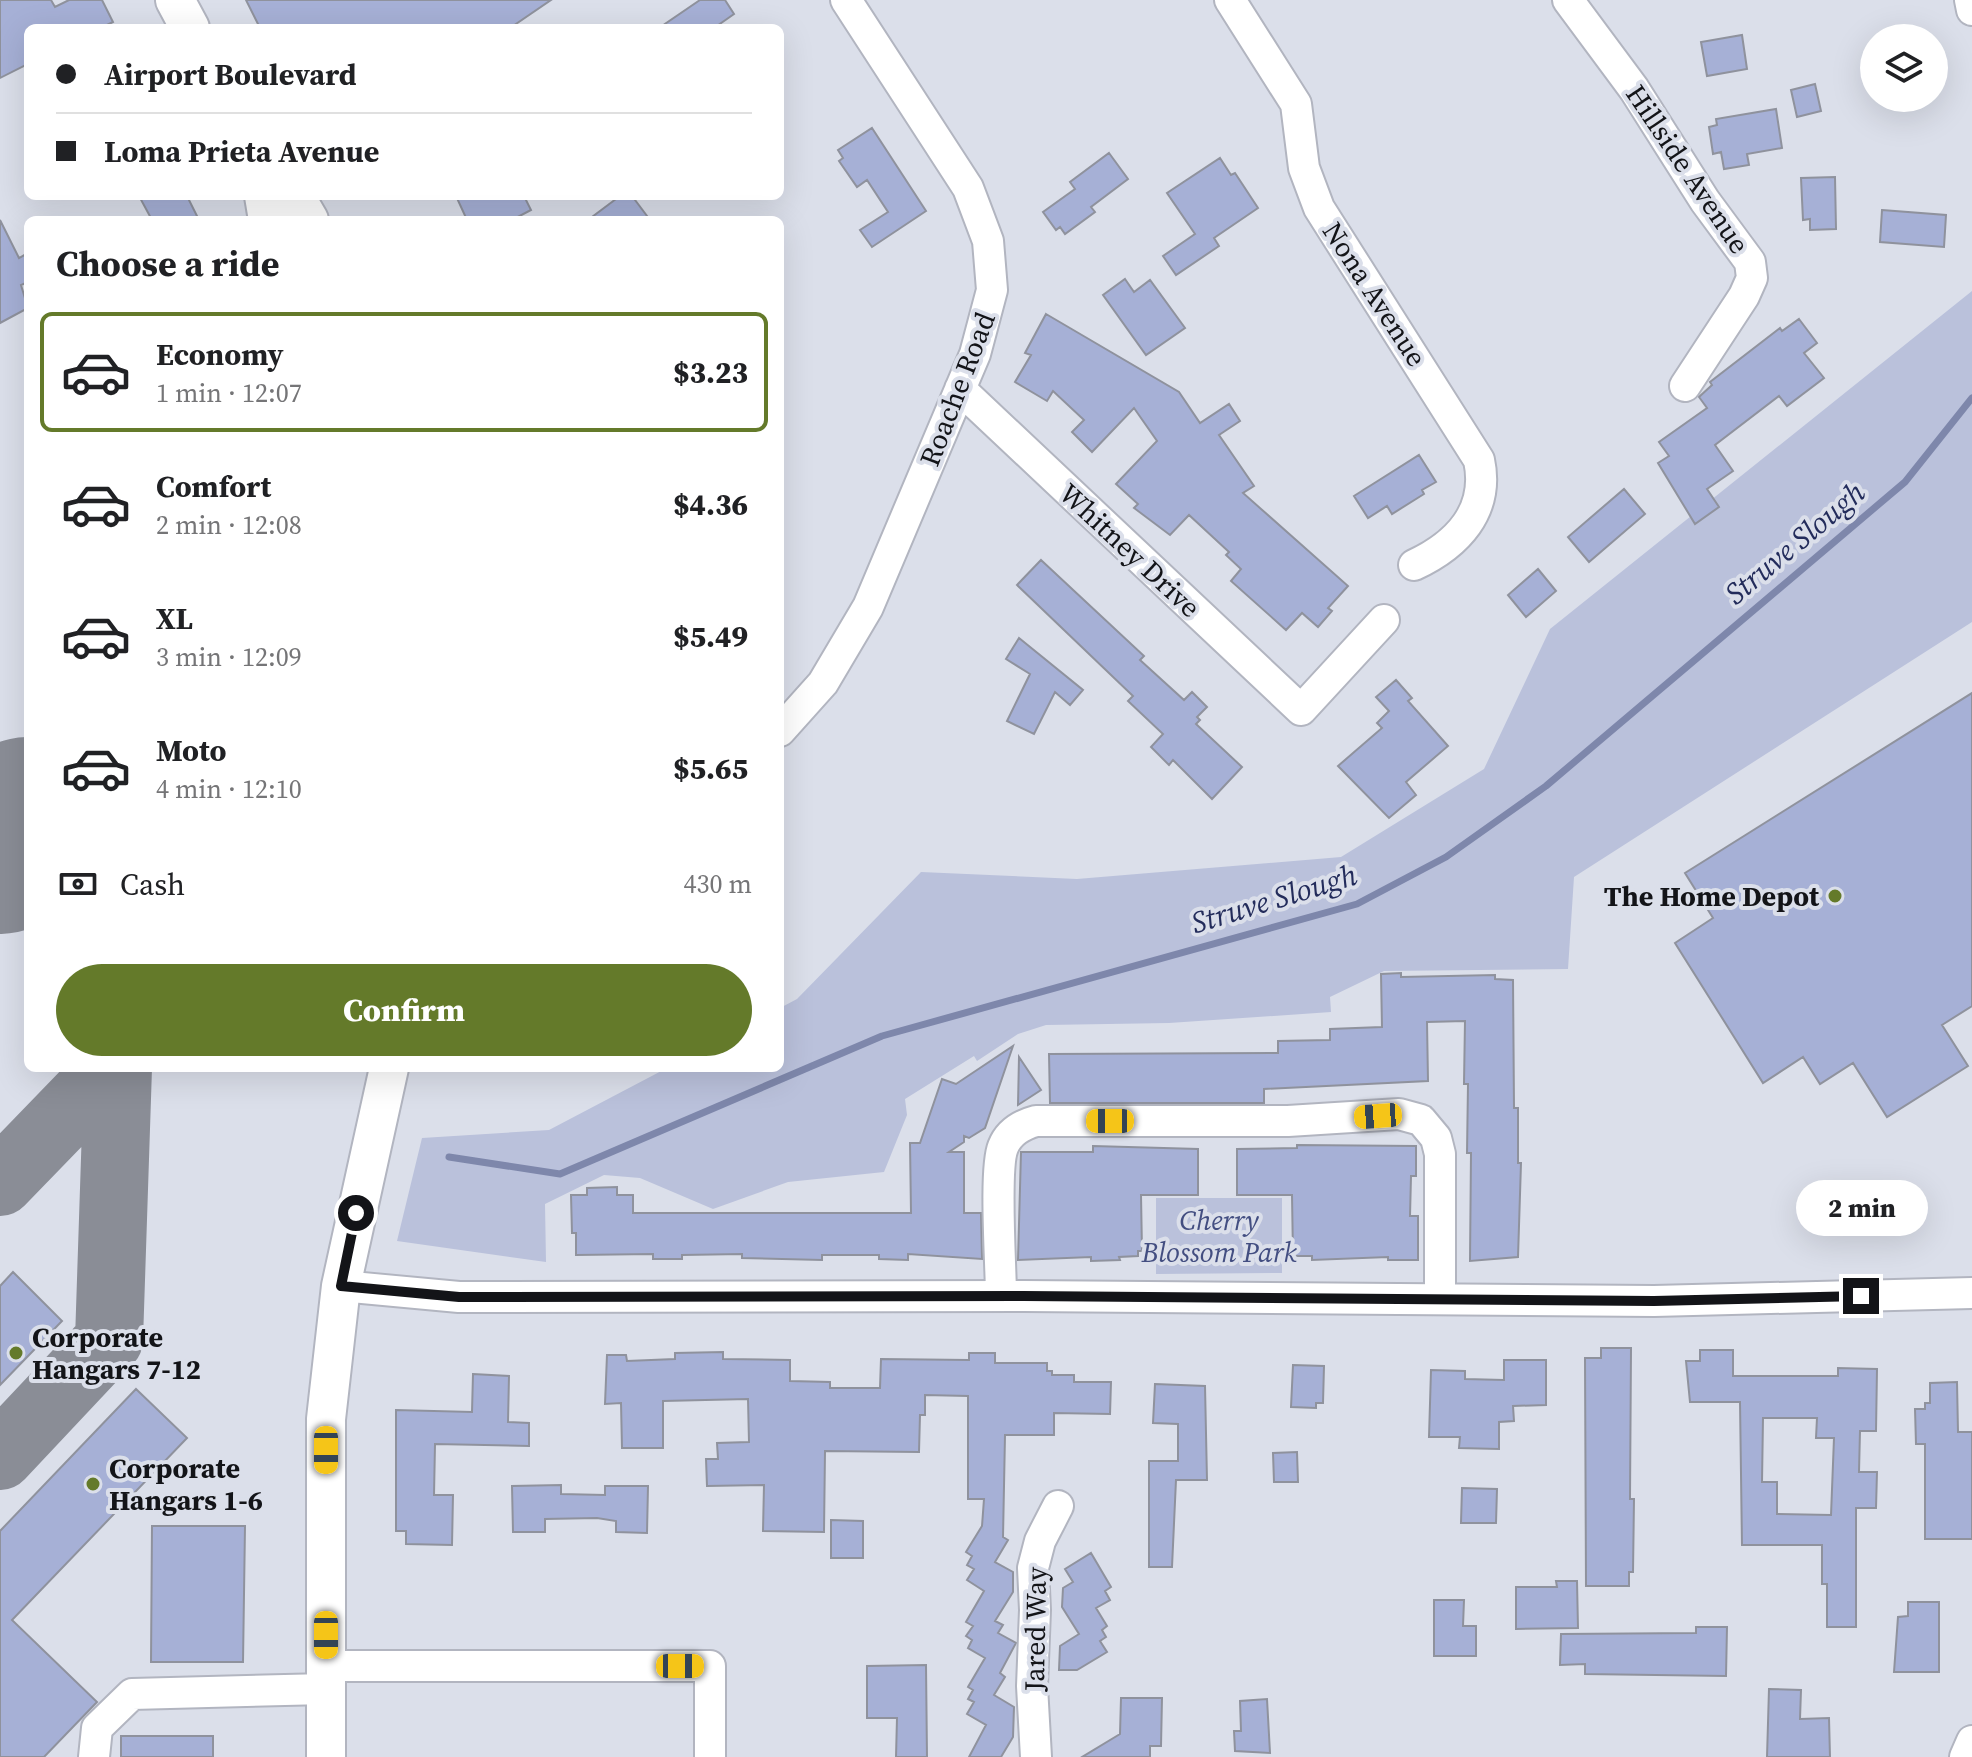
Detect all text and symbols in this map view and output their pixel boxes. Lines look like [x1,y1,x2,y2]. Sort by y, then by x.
map controls [1860,24,1948,112]
button: layers [1860,24,1948,112]
text: Airport Boulevard [104,54,356,95]
street label: Hillside Avenue [1617,77,1759,261]
text: Loma Prieta Avenue [104,131,379,172]
street label: Nona Avenue [1314,214,1436,374]
text: Choose a ride [56,239,279,288]
street label: Roache Road [910,306,1004,471]
text: Economy [156,334,284,375]
icon: car [60,336,132,408]
text: $3.23 [673,352,748,393]
text: 1 min · 12:07 [156,375,302,411]
text: Comfort [156,466,271,507]
icon: car [60,468,132,540]
water label: Struve Slough [1716,472,1874,613]
street label: Whitney Drive [1051,475,1209,625]
text: $4.36 [673,484,748,525]
text: 2 min · 12:08 [156,507,302,543]
text: XL [156,598,193,639]
icon: car [60,600,132,672]
text: $5.49 [673,616,748,657]
text: 3 min · 12:09 [156,639,302,675]
text: Moto [156,730,227,771]
icon: car [60,732,132,804]
text: $5.65 [673,748,748,789]
text: 4 min · 12:10 [156,771,302,807]
water label: Struve Slough [1186,854,1362,943]
icon: cash [56,862,100,906]
text: Cash [120,864,185,905]
text: 430 m [684,866,752,902]
place label: The Home Depot [1604,877,1820,915]
marker: The Home Depot [1826,887,1844,905]
button: Confirm [56,964,752,1056]
car [1353,1102,1403,1130]
car [1086,1109,1134,1133]
callout: 2 min [1795,1180,1927,1236]
text: 2 min [1828,1190,1896,1226]
route start [338,1195,374,1231]
park label: Cherry Blossom Park [1140,1201,1297,1271]
route end [1843,1278,1879,1314]
place label: Corporate Hangars 7-12 [32,1318,201,1388]
marker: Corporate Hangars 7-12 [7,1344,25,1362]
car [314,1426,338,1474]
place label: Corporate Hangars 1-6 [109,1449,263,1519]
marker: Corporate Hangars 1-6 [84,1475,102,1493]
street label: Jared Way [1015,1566,1055,1693]
car [314,1611,338,1659]
car [656,1654,704,1678]

